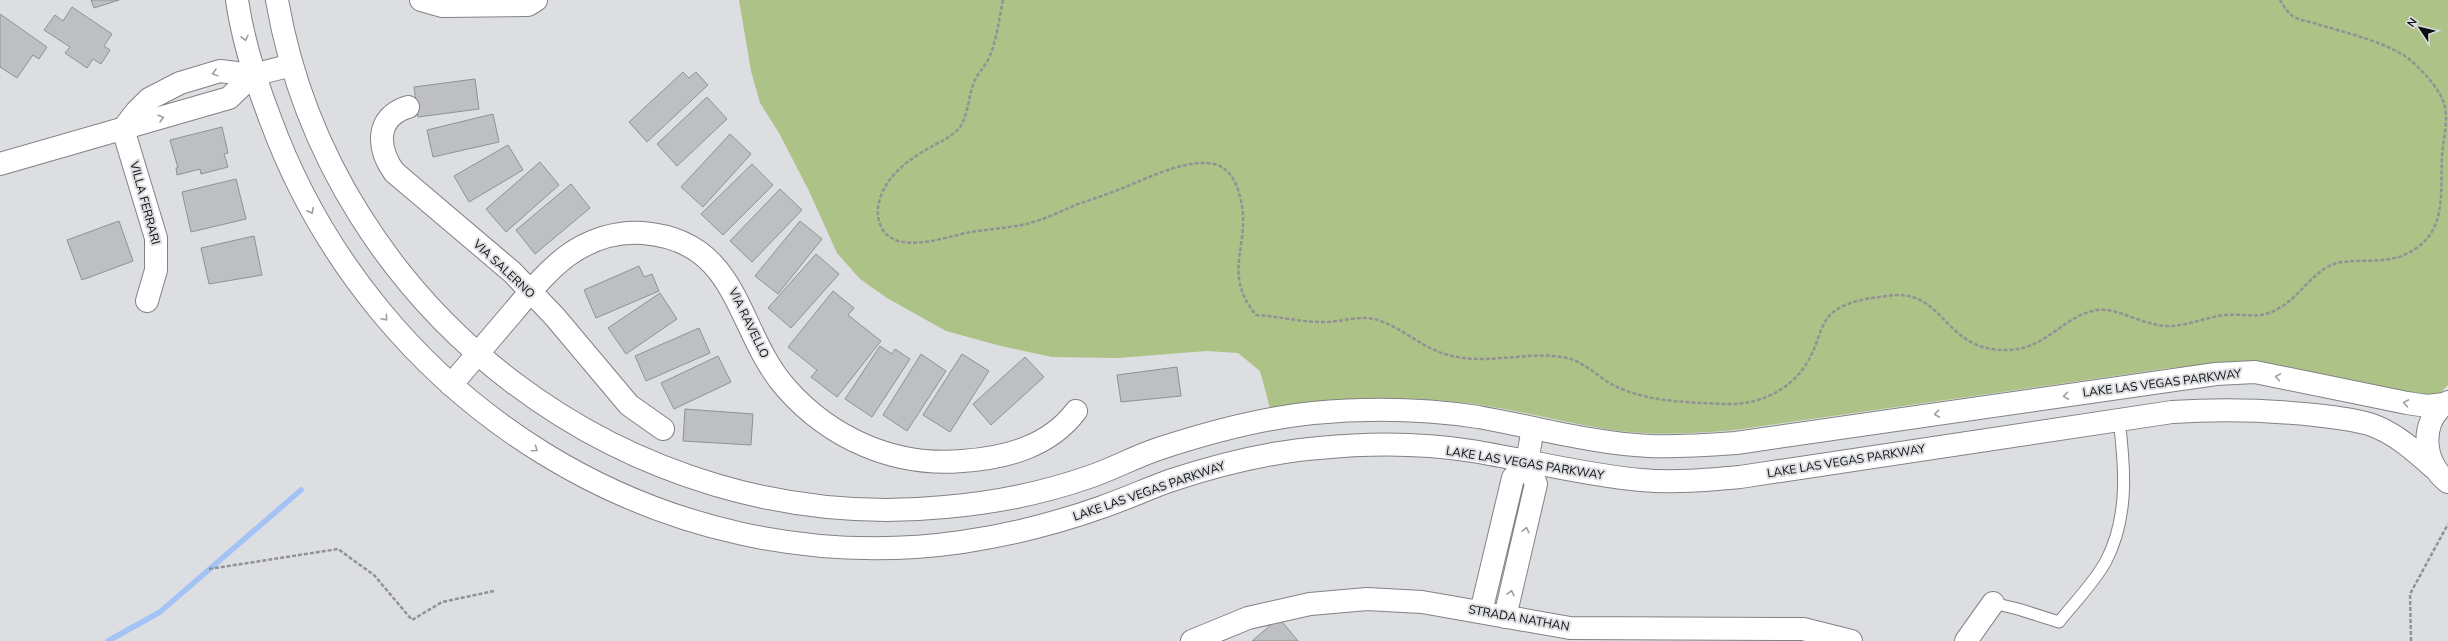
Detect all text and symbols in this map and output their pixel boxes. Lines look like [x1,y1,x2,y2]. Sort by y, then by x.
north arrow [2400,8,2440,48]
text: N [2404,15,2421,30]
one-way arrow [240,35,248,41]
one-way arrow [212,68,218,76]
one-way arrow [157,114,164,123]
street label: VILLA FERRARI [126,159,164,246]
one-way arrow [307,207,314,214]
street label: VIA SALERNO [469,236,538,302]
street label: VIA RAVELLO [725,284,773,361]
one-way arrow [381,313,388,320]
street label: LAKE LAS VEGAS PARKWAY [2082,365,2243,401]
one-way arrow [2275,373,2281,381]
one-way arrow [2063,391,2069,400]
one-way arrow [2402,399,2409,407]
one-way arrow [1934,409,1941,418]
street label: LAKE LAS VEGAS PARKWAY [1766,440,1927,481]
street label: LAKE LAS VEGAS PARKWAY [1445,443,1606,484]
one-way arrow [530,444,537,451]
street label: LAKE LAS VEGAS PARKWAY [1071,457,1228,525]
one-way arrow [1521,527,1529,533]
one-way arrow [1506,589,1515,596]
street label: STRADA NATHAN [1467,601,1571,635]

